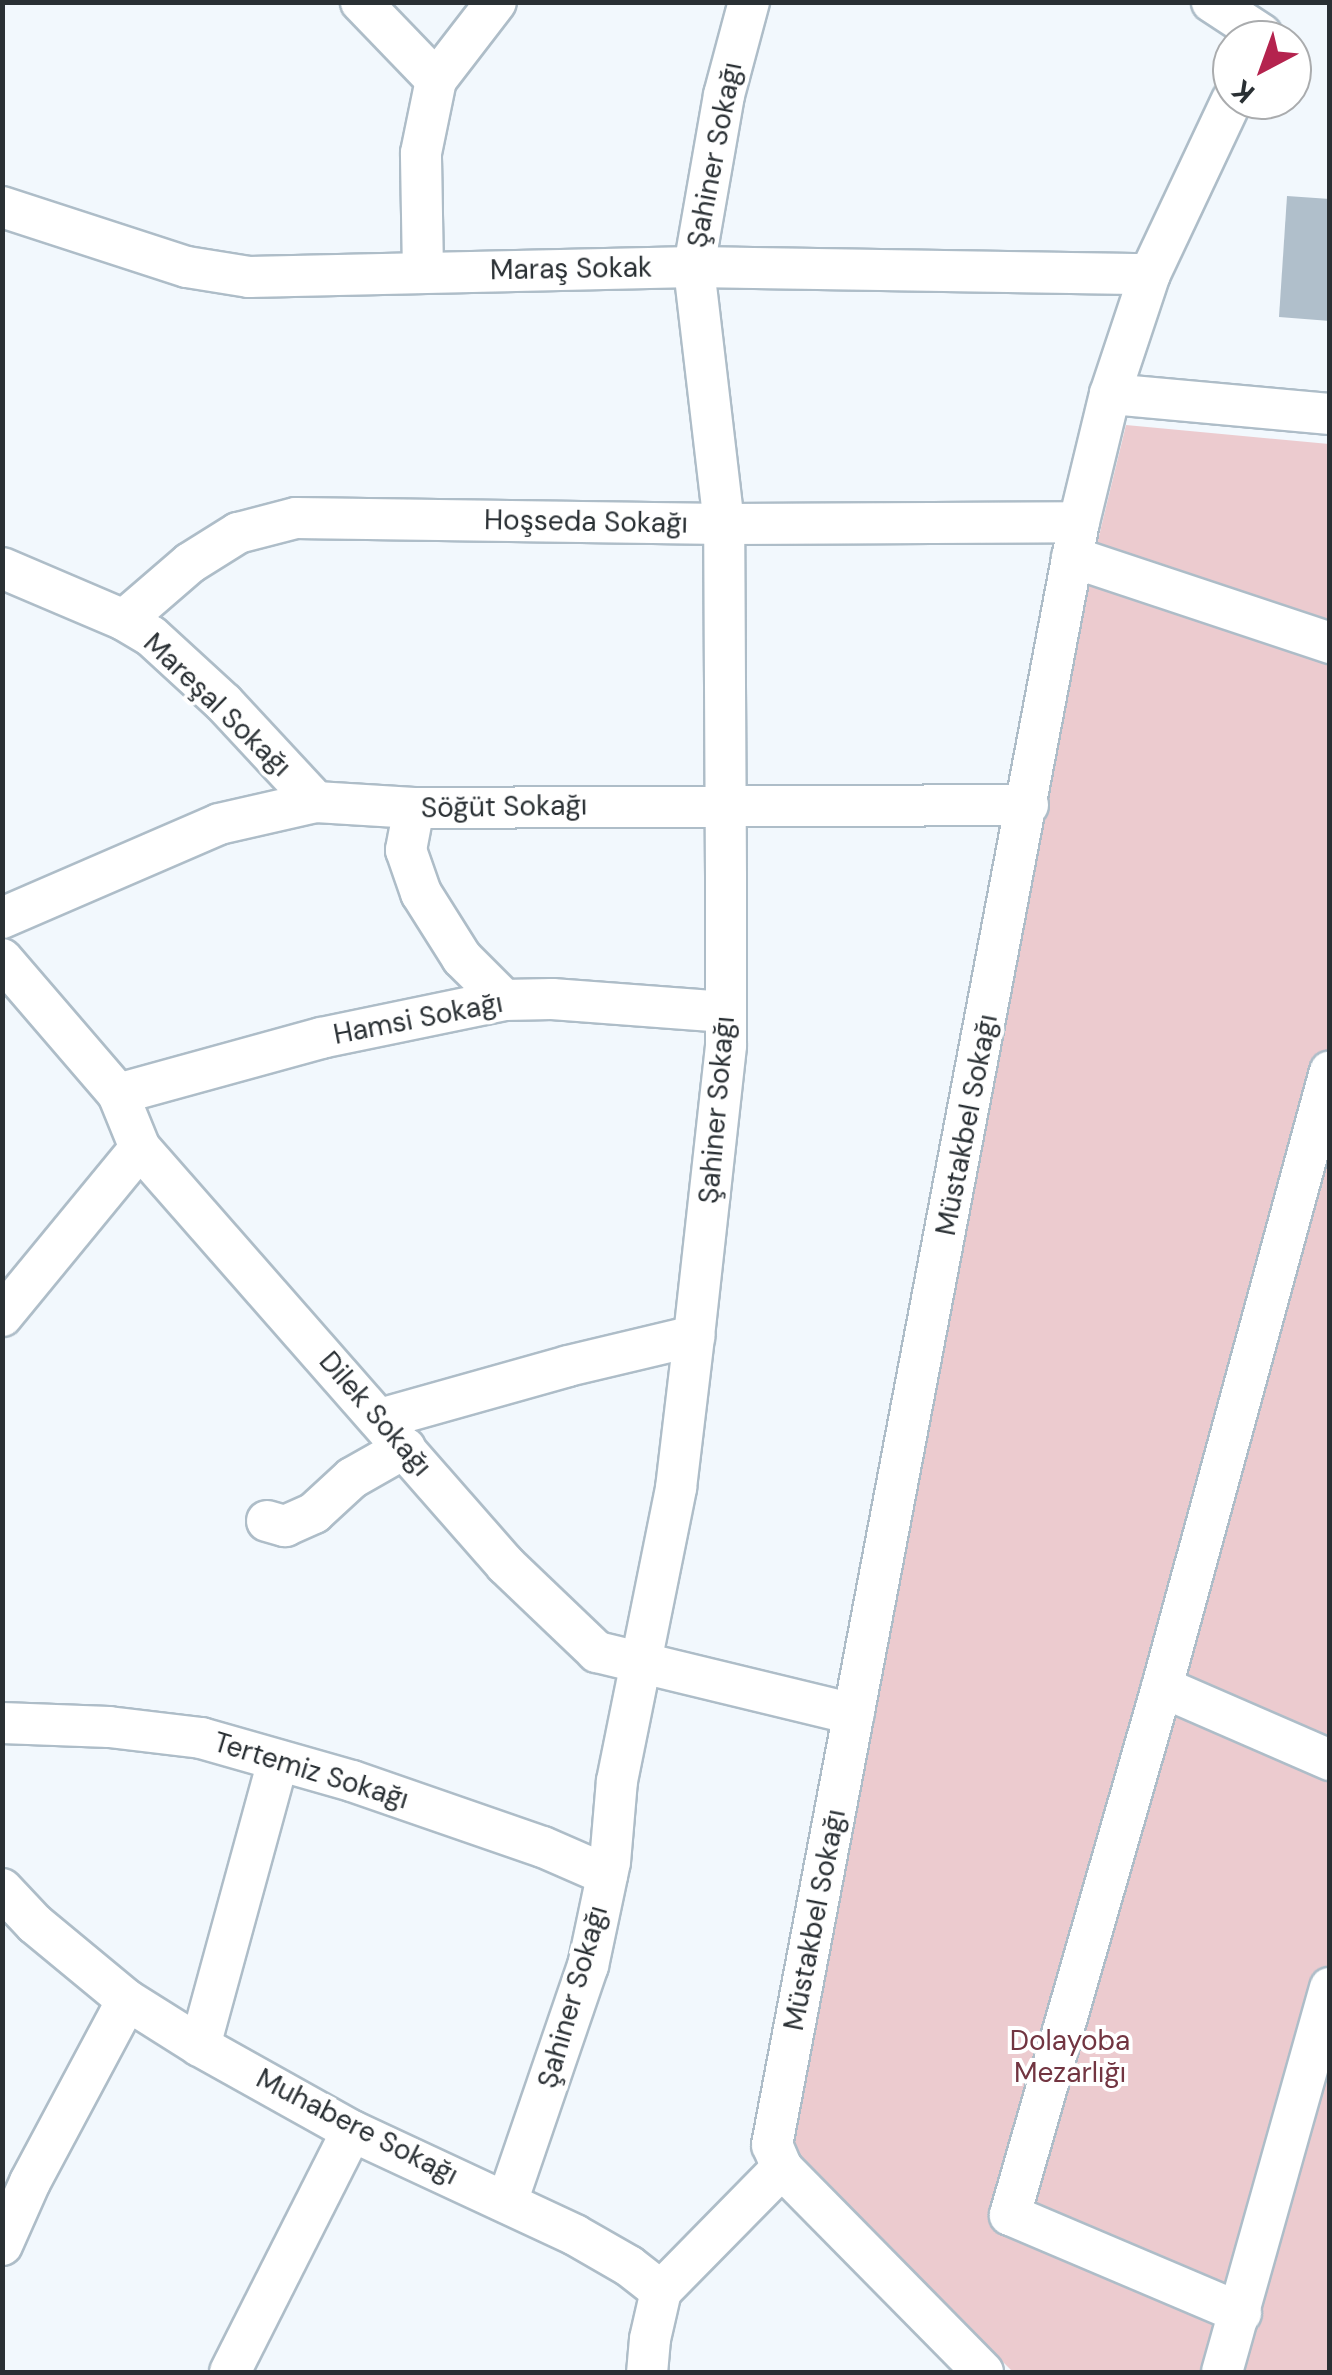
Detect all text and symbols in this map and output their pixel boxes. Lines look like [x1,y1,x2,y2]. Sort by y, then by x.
north arrow [1212,20,1312,120]
street label: Şahiner Sokağı [681,60,749,250]
text: K [1224,72,1262,111]
street label: Maraş Sokak [490,251,652,287]
street label: Hoşseda Sokağı [484,503,688,541]
street label: Mareşal Sokağı [136,626,298,784]
street label: Söğüt Sokağı [421,789,587,825]
street label: Hamsi Sokağı [331,986,505,1052]
street label: Müstakbel Sokağı [929,1012,1005,1238]
street label: Şahiner Sokağı [692,1015,742,1205]
street label: Dilek Sokağı [312,1345,438,1483]
street label: Tertemiz Sokağı [210,1725,412,1817]
street label: Müstakbel Sokağı [777,1807,853,2033]
street label: Şahiner Sokağı [531,1902,615,2092]
park label: Dolayoba Mezarlığı [1010,2024,1130,2090]
street label: Muhabere Sokağı [251,2062,463,2192]

